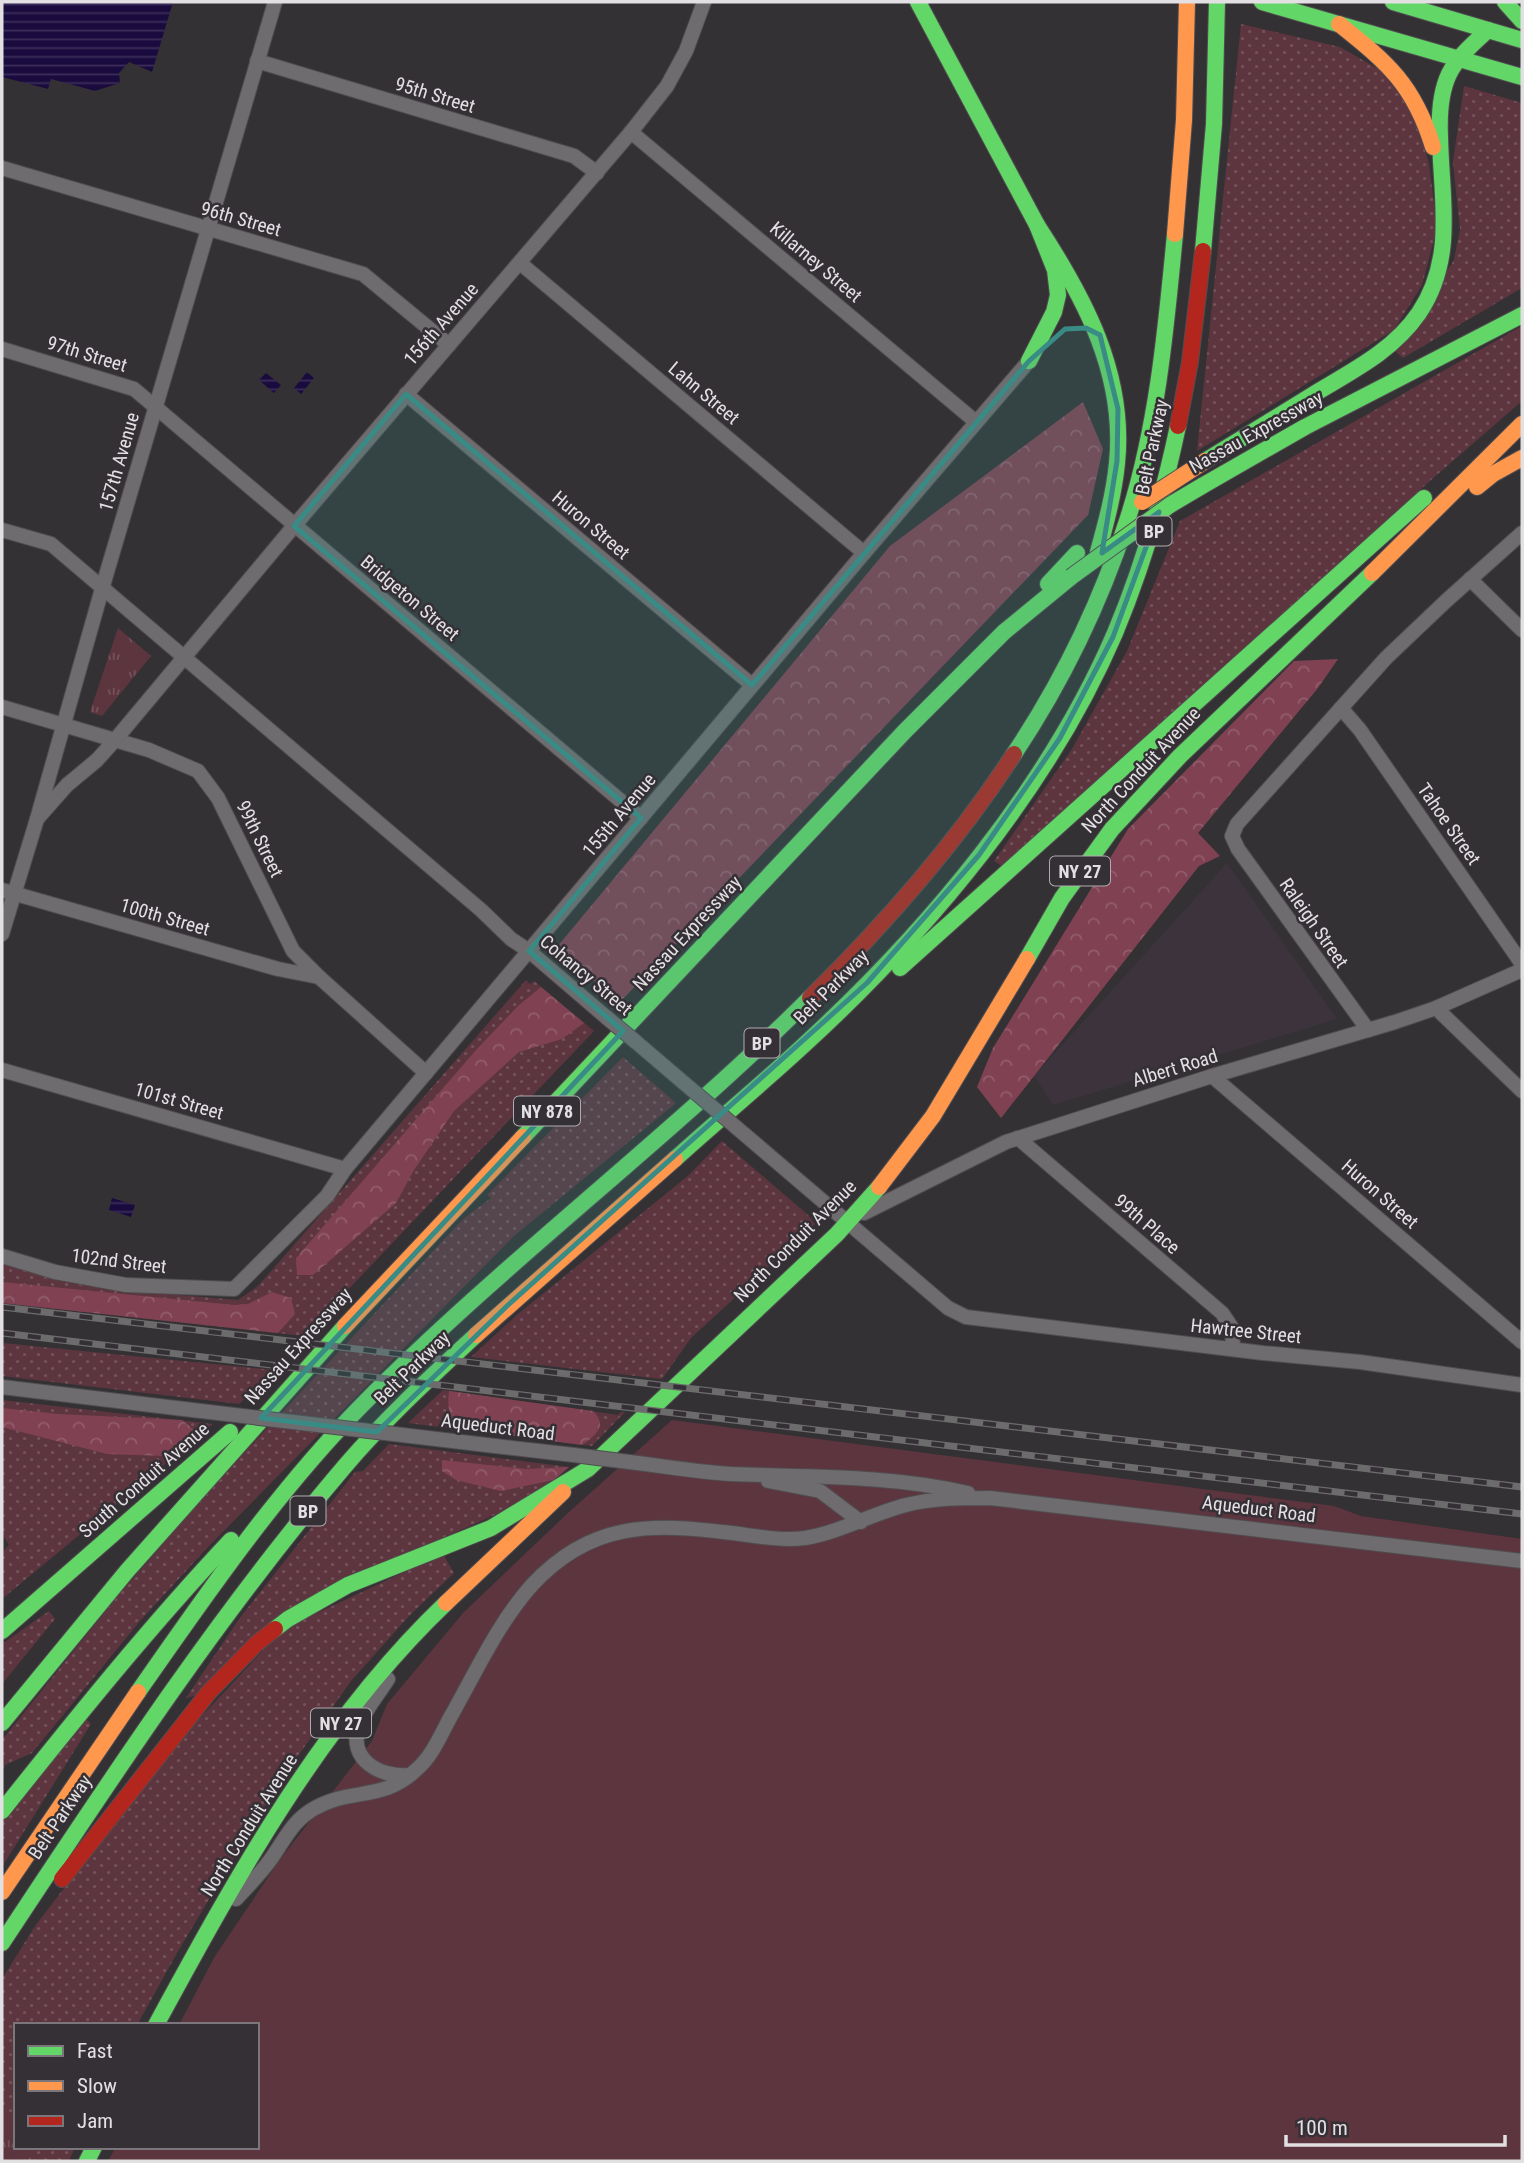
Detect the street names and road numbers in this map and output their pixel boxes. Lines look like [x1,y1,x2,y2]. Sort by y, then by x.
street label: 95th Street [392,72,478,118]
street label: 96th Street [198,197,284,241]
street label: Killarney Street [765,217,867,307]
street label: 156th Avenue [399,278,483,370]
street label: 97th Street [44,331,130,377]
street label: Lahn Street [664,357,744,429]
street label: Nassau Expressway [1185,386,1327,478]
street label: Belt Parkway [1131,397,1173,497]
street label: 157th Avenue [94,410,144,514]
street label: Huron Street [548,486,634,564]
road number: BP [1136,516,1172,546]
street label: Bridgeton Street [356,550,464,646]
street label: North Conduit Avenue [1077,702,1205,838]
street label: 155th Avenue [577,768,661,861]
street label: Tahoe Street [1412,779,1486,869]
street label: 99th Street [232,797,288,881]
road number: NY 27 [1050,856,1110,886]
street label: Nassau Expressway [628,871,746,995]
street label: Raleigh Street [1275,874,1353,972]
street label: 100th Street [118,893,212,941]
street label: Cohancy Street [535,930,637,1020]
street label: Belt Parkway [789,945,873,1029]
road number: BP [744,1028,780,1058]
street label: Albert Road [1130,1044,1220,1092]
street label: 101st Street [132,1077,226,1125]
road number: NY 878 [514,1096,580,1126]
street label: Huron Street [1337,1154,1423,1234]
street label: North Conduit Avenue [729,1175,861,1307]
street label: 99th Place [1109,1189,1185,1259]
street label: 102nd Street [70,1244,168,1278]
street label: Nassau Expressway [240,1283,356,1409]
street label: Hawtree Street [1190,1314,1302,1348]
street label: Belt Parkway [369,1326,455,1410]
street label: Aqueduct Road [440,1409,556,1445]
street label: South Conduit Avenue [74,1417,214,1543]
street label: Aqueduct Road [1201,1491,1317,1527]
road number: BP [290,1496,326,1526]
road number: NY 27 [311,1708,371,1738]
street label: North Conduit Avenue [196,1749,302,1901]
street label: Belt Parkway [23,1770,97,1864]

